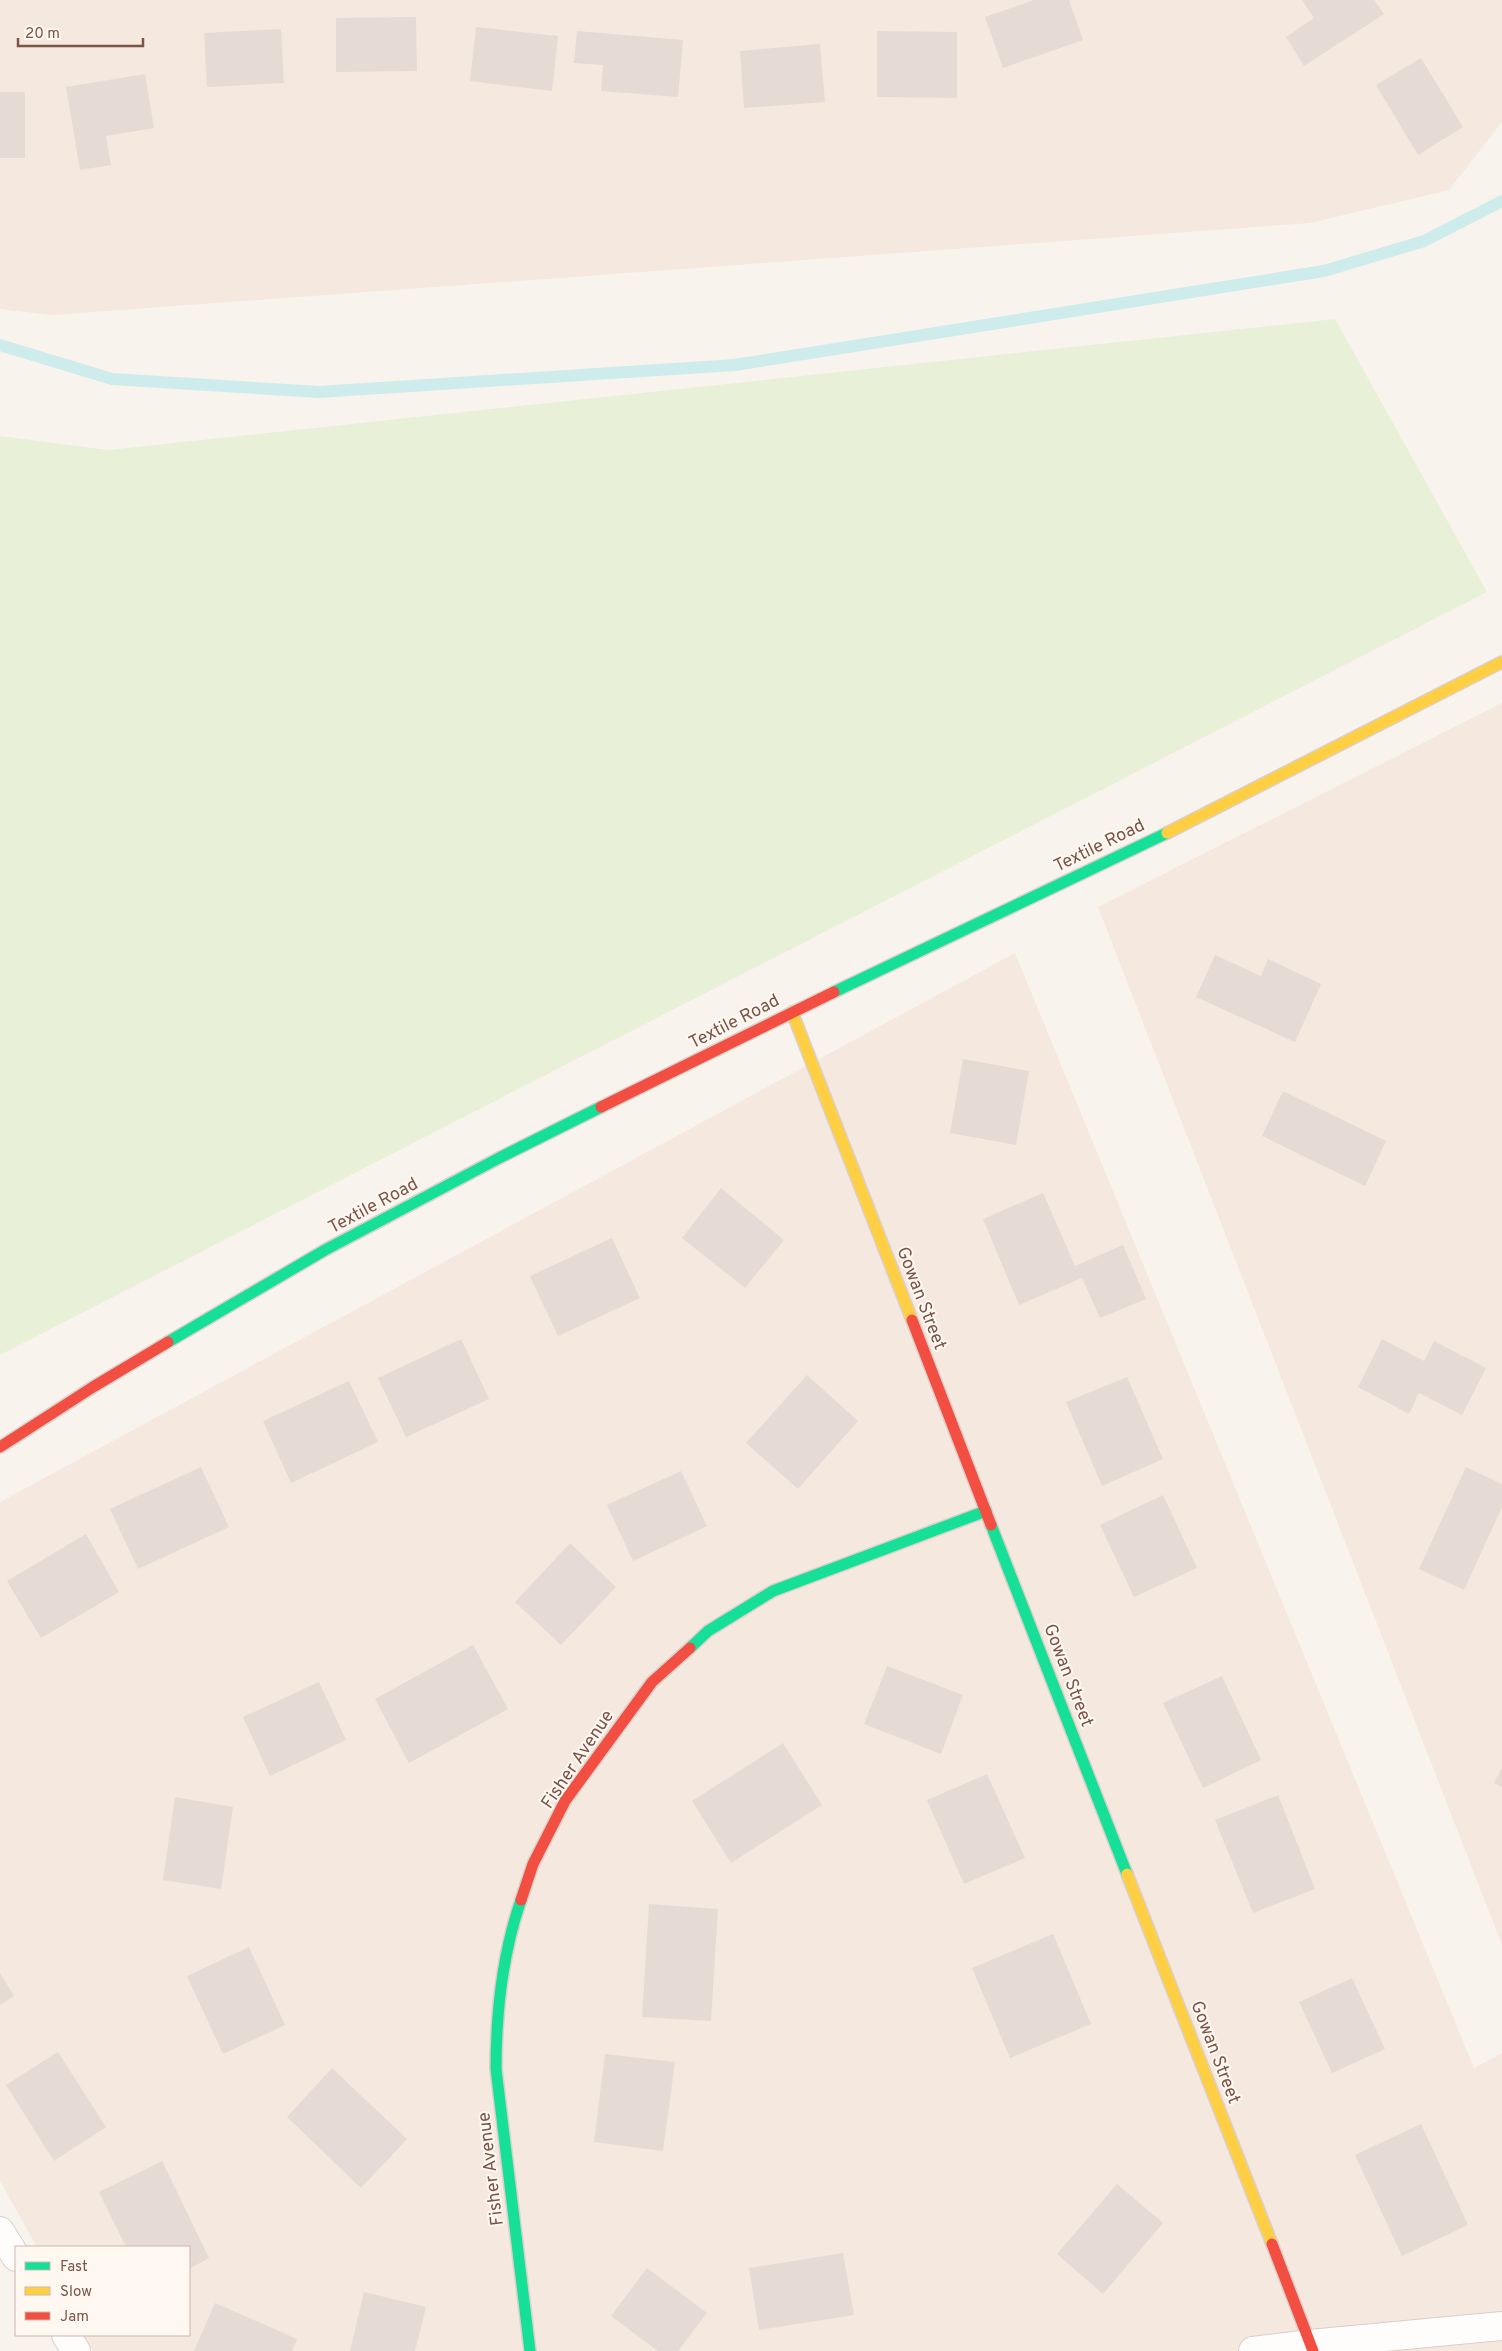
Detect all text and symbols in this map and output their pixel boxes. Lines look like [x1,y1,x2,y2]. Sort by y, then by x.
scale bar [18,15,142,47]
text: 20 m [25,25,60,44]
street label: Textile Road [1050,814,1149,878]
street label: Textile Road [686,990,784,1055]
street label: Textile Road [325,1173,423,1240]
street label: Gowan Street [890,1244,951,1353]
street label: Gowan Street [1037,1621,1098,1730]
street label: Fisher Avenue [537,1706,620,1814]
street label: Gowan Street [1184,1998,1245,2107]
street label: Fisher Avenue [473,2111,510,2227]
legend [15,2246,190,2336]
text: Fast [60,2258,88,2277]
text: Slow [60,2283,92,2302]
text: Jam [60,2308,89,2327]

